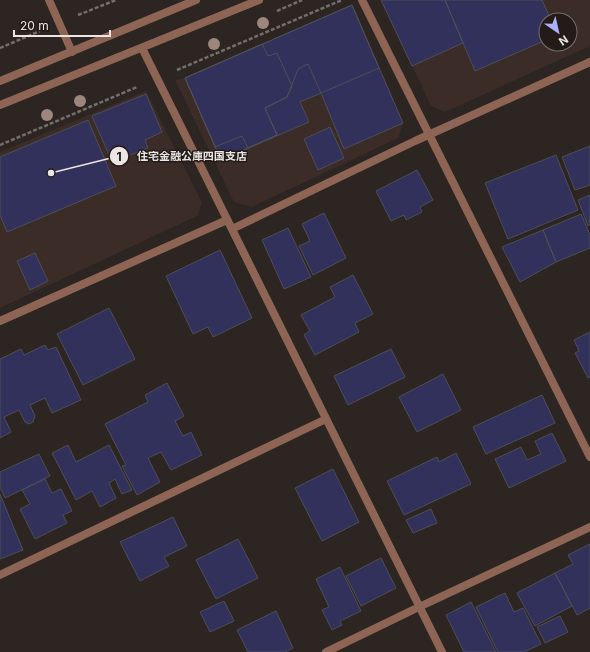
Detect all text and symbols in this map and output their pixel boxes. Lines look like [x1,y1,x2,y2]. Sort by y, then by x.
scale bar [14,12,110,38]
north arrow [538,12,578,52]
text: 20 m [20,18,49,33]
text: N [556,32,571,48]
callout: 住宅金融公庫四国支店 [109,145,255,168]
text: 1 [116,149,122,164]
text: 住宅金融公庫四国支店 [137,149,247,163]

